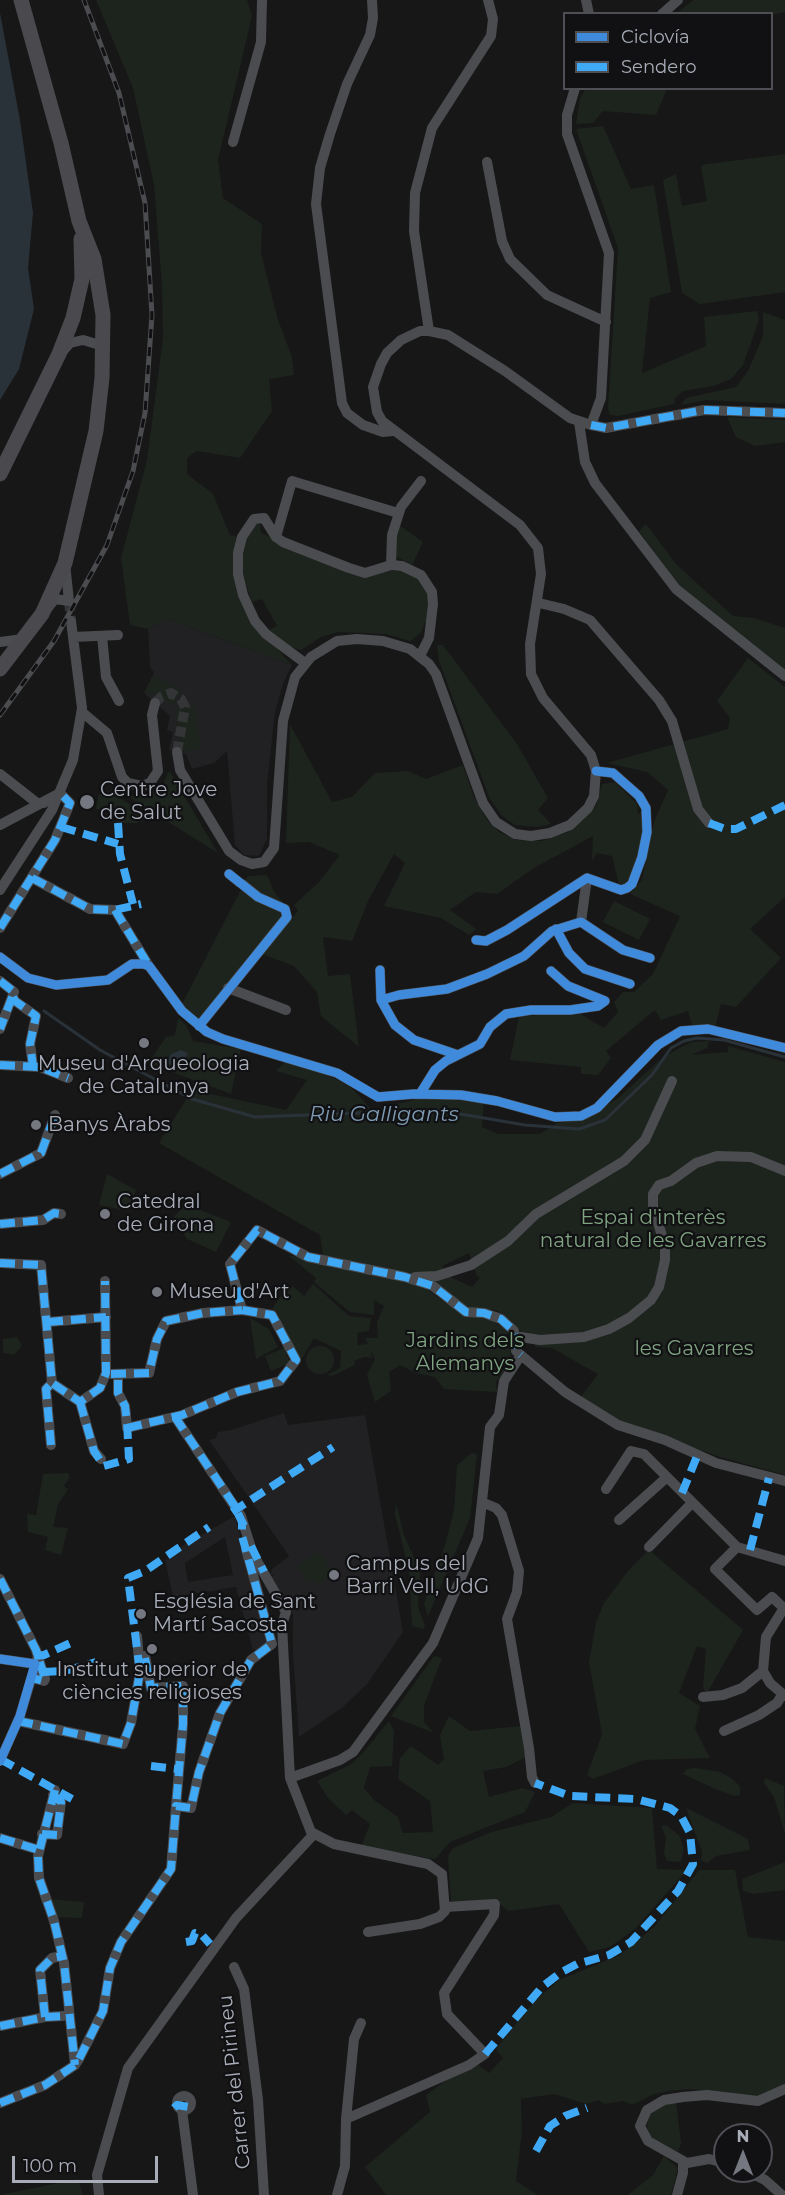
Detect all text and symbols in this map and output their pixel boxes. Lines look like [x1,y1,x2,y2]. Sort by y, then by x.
legend [563,12,773,90]
text: Ciclovía [621,26,690,48]
text: Sendero [621,56,696,78]
place label: Centre Jove de Salut [100,778,217,825]
marker: Centre Jove de Salut [78,793,96,811]
marker: Museu d'Arqueologia de Catalunya [137,1036,151,1050]
place label: Museu d'Arqueologia de Catalunya [38,1052,250,1099]
water label: Riu Galligants [309,1102,459,1128]
place label: Banys Àrabs [48,1113,170,1137]
marker: Banys Àrabs [29,1118,43,1132]
place label: Catedral de Girona [117,1190,214,1237]
park label: Espai d'interès natural de les Gavarres [540,1206,766,1253]
marker: Catedral de Girona [98,1207,112,1221]
place label: Museu d'Art [169,1280,290,1304]
marker: Museu d'Art [150,1285,164,1299]
park label: Jardins dels Alemanys [406,1329,524,1376]
park label: les Gavarres [634,1337,754,1361]
place label: Campus del Barri Vell, UdG [346,1552,489,1599]
marker: Campus del Barri Vell, UdG [327,1568,341,1582]
place label: Església de Sant Martí Sacosta [153,1590,316,1637]
marker: Església de Sant Martí Sacosta [134,1607,148,1621]
marker: Institut superior de ciències religioses [145,1642,159,1656]
place label: Institut superior de ciències religioses [56,1658,248,1705]
street label: Carrer del Pirineu [214,1994,256,2170]
north arrow [713,2123,773,2183]
text: N [737,2127,749,2146]
scale bar [15,2144,160,2182]
text: 100 m [23,2155,77,2177]

